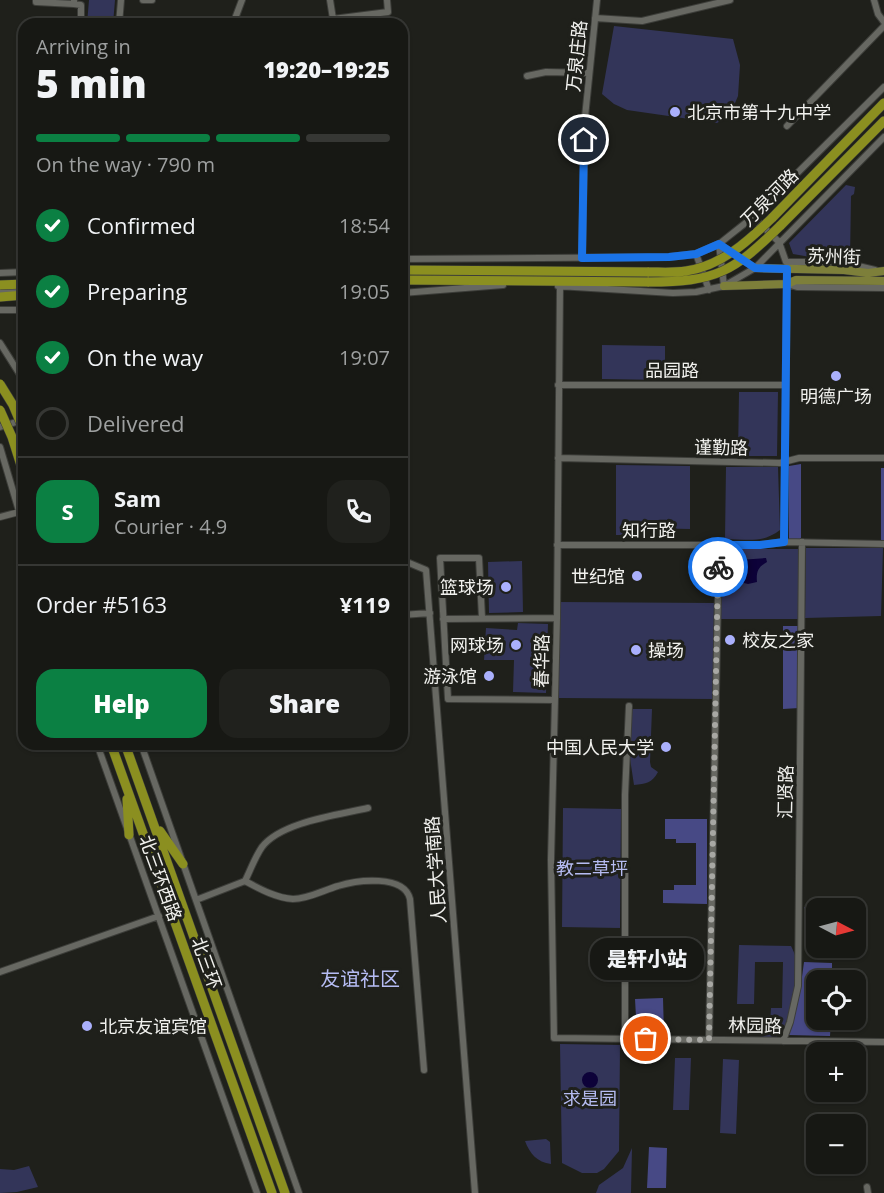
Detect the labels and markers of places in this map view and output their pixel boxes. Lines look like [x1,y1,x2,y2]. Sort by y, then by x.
place label: 北京市第十九中学 [687,100,831,124]
marker: 北京市第十九中学 [668,105,682,119]
pin [558,114,609,165]
marker: 明德广场 [829,369,843,383]
place label: 明德广场 [800,384,872,408]
place label: 世纪馆 [571,564,625,588]
marker: 世纪馆 [630,569,644,583]
place label: 篮球场 [440,575,494,599]
marker: 篮球场 [499,580,513,594]
place label: 校友之家 [742,628,814,652]
place label: 网球场 [450,633,504,657]
marker: 校友之家 [723,633,737,647]
marker: 网球场 [509,638,523,652]
place label: 操场 [648,638,684,662]
marker: 操场 [629,643,643,657]
place label: 游泳馆 [423,664,477,688]
marker: 游泳馆 [482,669,496,683]
place label: 中国人民大学 [546,735,654,759]
marker: 中国人民大学 [659,740,673,754]
callout: 是轩小站 [589,937,703,979]
pin [620,1013,671,1064]
place label: 北京友谊宾馆 [99,1014,207,1038]
marker: 北京友谊宾馆 [80,1019,94,1033]

